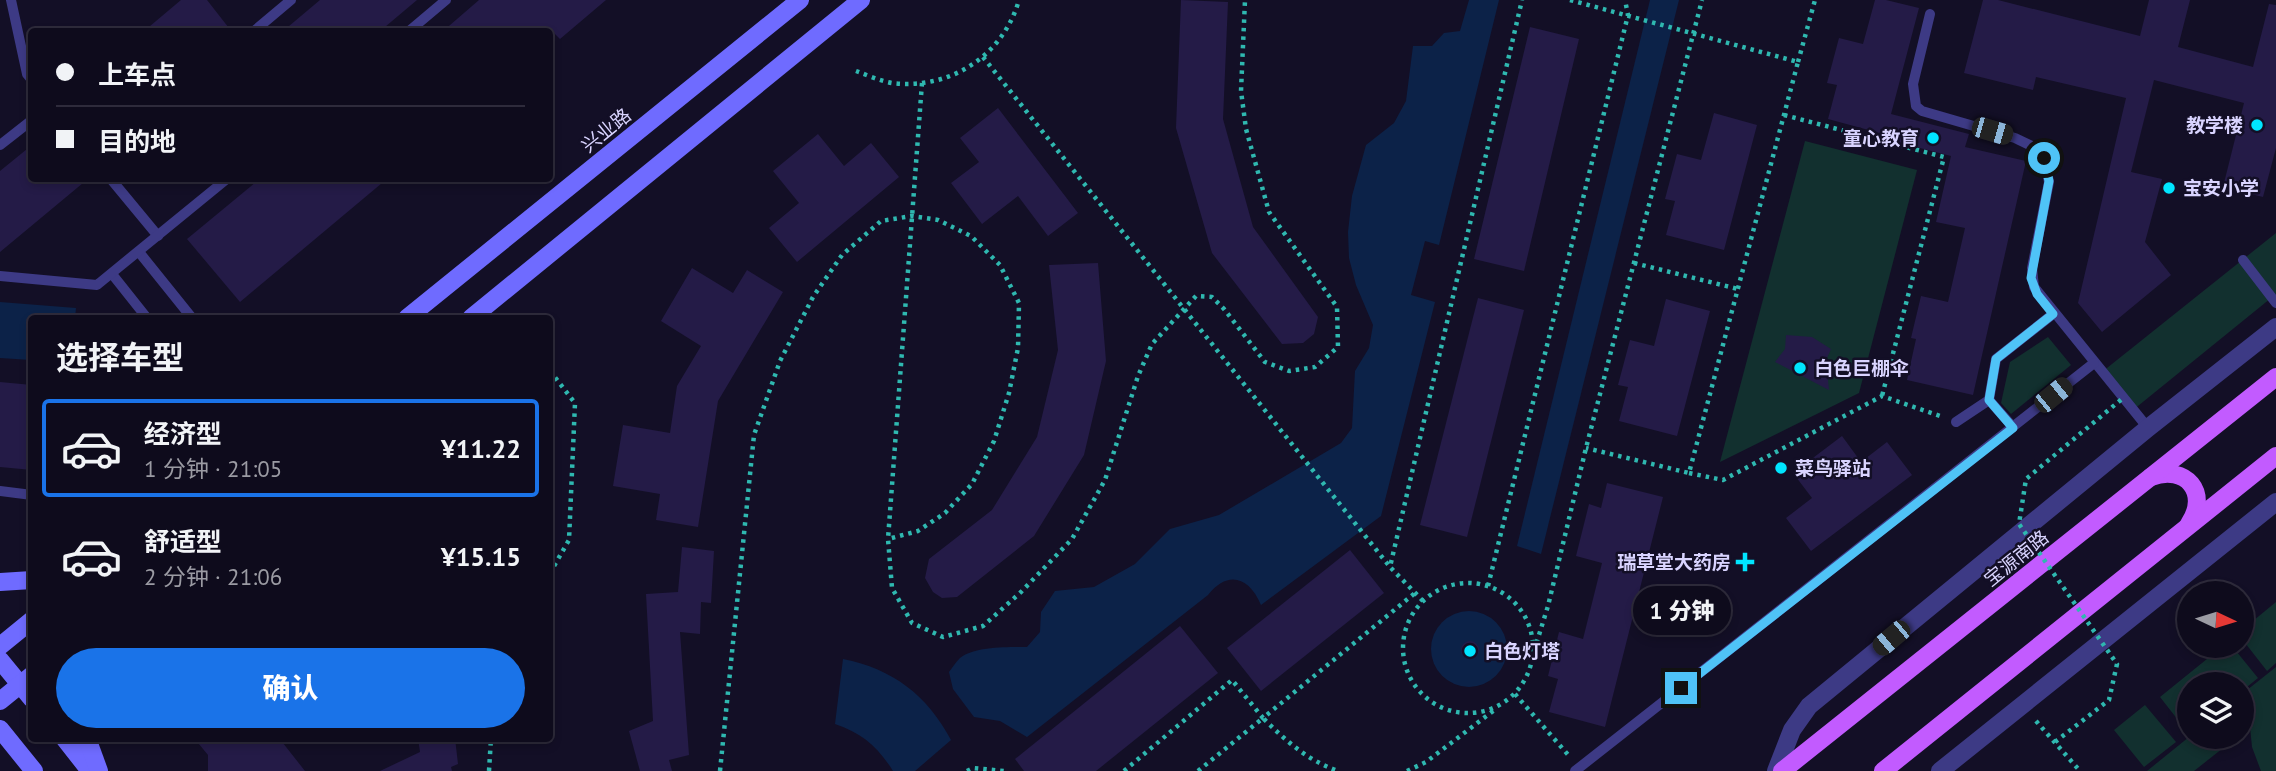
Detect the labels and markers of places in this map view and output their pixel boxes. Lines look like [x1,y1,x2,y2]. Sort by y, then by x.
place label: 教学楼 [2186,113,2243,137]
marker: 教学楼 [2249,117,2265,133]
place label: 童心教育 [1843,126,1919,150]
marker: 童心教育 [1925,130,1941,146]
place label: 宝安小学 [2183,176,2259,200]
marker: 宝安小学 [2161,180,2177,196]
place label: 白色巨棚伞 [1814,356,1909,380]
marker: 白色巨棚伞 [1792,360,1808,376]
place label: 菜鸟驿站 [1795,456,1871,480]
marker: 菜鸟驿站 [1773,460,1789,476]
place label: 瑞草堂大药房 [1617,550,1731,574]
marker: 瑞草堂大药房 [1737,554,1753,570]
place label: 白色灯塔 [1484,639,1560,663]
marker: 白色灯塔 [1462,643,1478,659]

